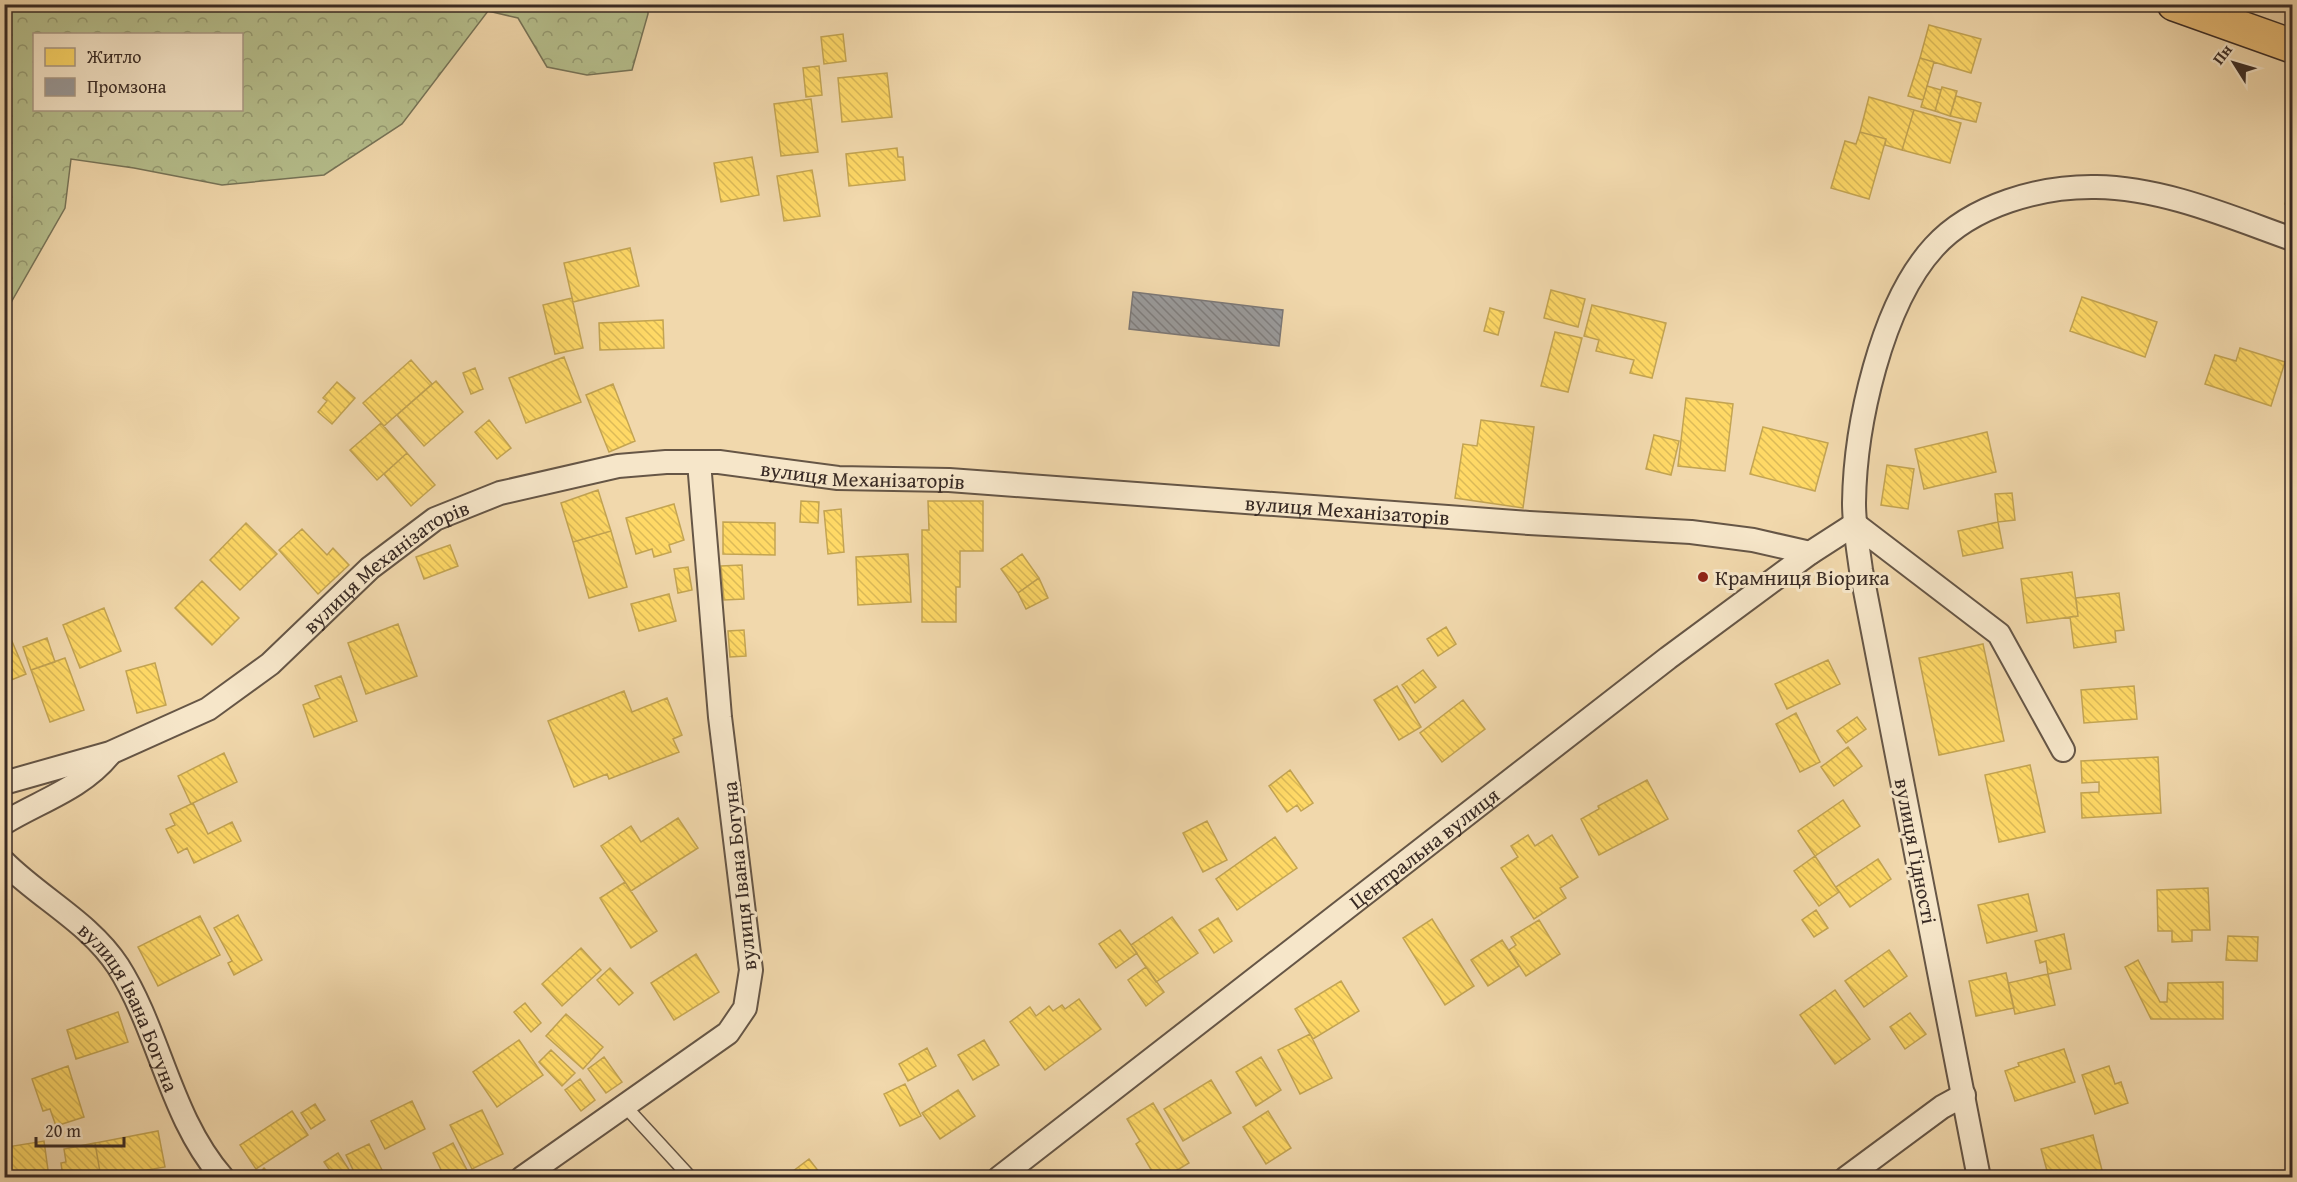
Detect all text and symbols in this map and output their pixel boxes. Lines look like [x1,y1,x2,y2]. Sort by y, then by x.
legend [33,33,243,111]
north arrow [2204,33,2264,93]
text: Пн [2206,38,2238,69]
text: Житло [86,43,141,70]
text: Промзона [87,73,167,100]
street label: вулиця Механізаторів [759,452,966,497]
street label: вулиця Механізаторів [1244,487,1451,533]
street label: вулиця Механізаторів [296,492,473,640]
place label: Крамниця Віорика [1715,562,1889,593]
marker: Крамниця Віорика [1696,570,1710,584]
street label: вулиця Гідності [1887,775,1945,927]
street label: Центральна вулиця [1342,779,1506,916]
street label: вулиця Івана Богуна [714,780,764,972]
street label: вулиця Івана Богуна [72,915,187,1096]
scale bar [36,1110,124,1148]
text: 20 m [45,1117,81,1144]

